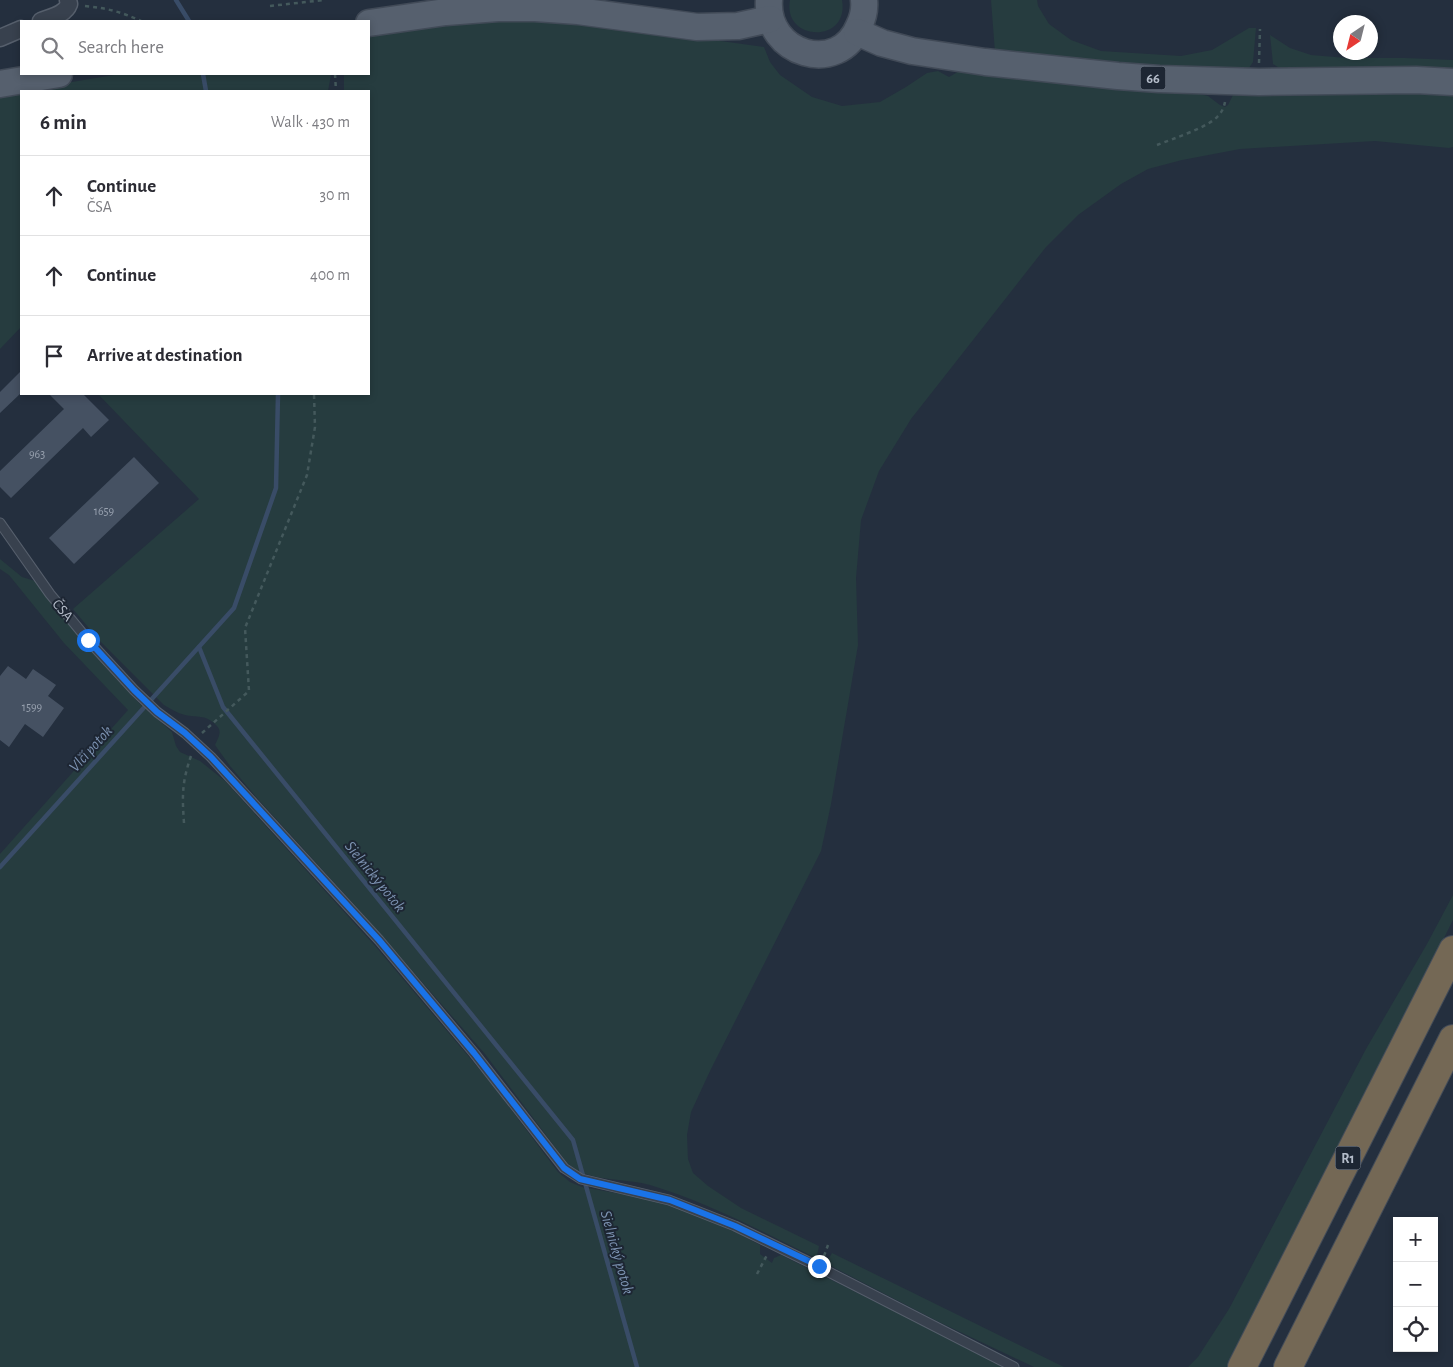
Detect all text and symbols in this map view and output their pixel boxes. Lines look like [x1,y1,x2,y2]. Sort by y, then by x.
north arrow [1333,15,1378,60]
search box [20,20,370,75]
icon: search [38,34,66,62]
text: Search here [78,38,164,57]
road number: 66 [1140,66,1166,90]
text: 6 min [40,112,87,133]
text: Walk · 430 m [271,114,350,130]
text: Continue [87,177,156,196]
icon: ahead [40,182,68,210]
text: 30 m [320,187,350,203]
text: ČSA [87,199,112,215]
icon: ahead [40,262,68,290]
text: Continue [87,266,156,285]
text: 400 m [310,267,350,283]
icon: arrive [40,342,68,370]
text: Arrive at destination [87,346,243,365]
house number: 963 [29,448,45,460]
house number: 1659 [94,505,115,517]
street label: ČSA [49,596,77,624]
route start [77,629,100,652]
house number: 1599 [22,701,43,713]
water label: Vlčí potok [66,722,116,776]
water label: Sielnický potok [341,838,409,916]
road number: R1 [1336,1146,1360,1170]
water label: Sielnický potok [597,1209,637,1296]
map controls [1393,1217,1438,1352]
button: + [1393,1217,1438,1262]
route end [808,1255,831,1278]
button: − [1393,1262,1438,1307]
button: locate [1393,1307,1438,1352]

